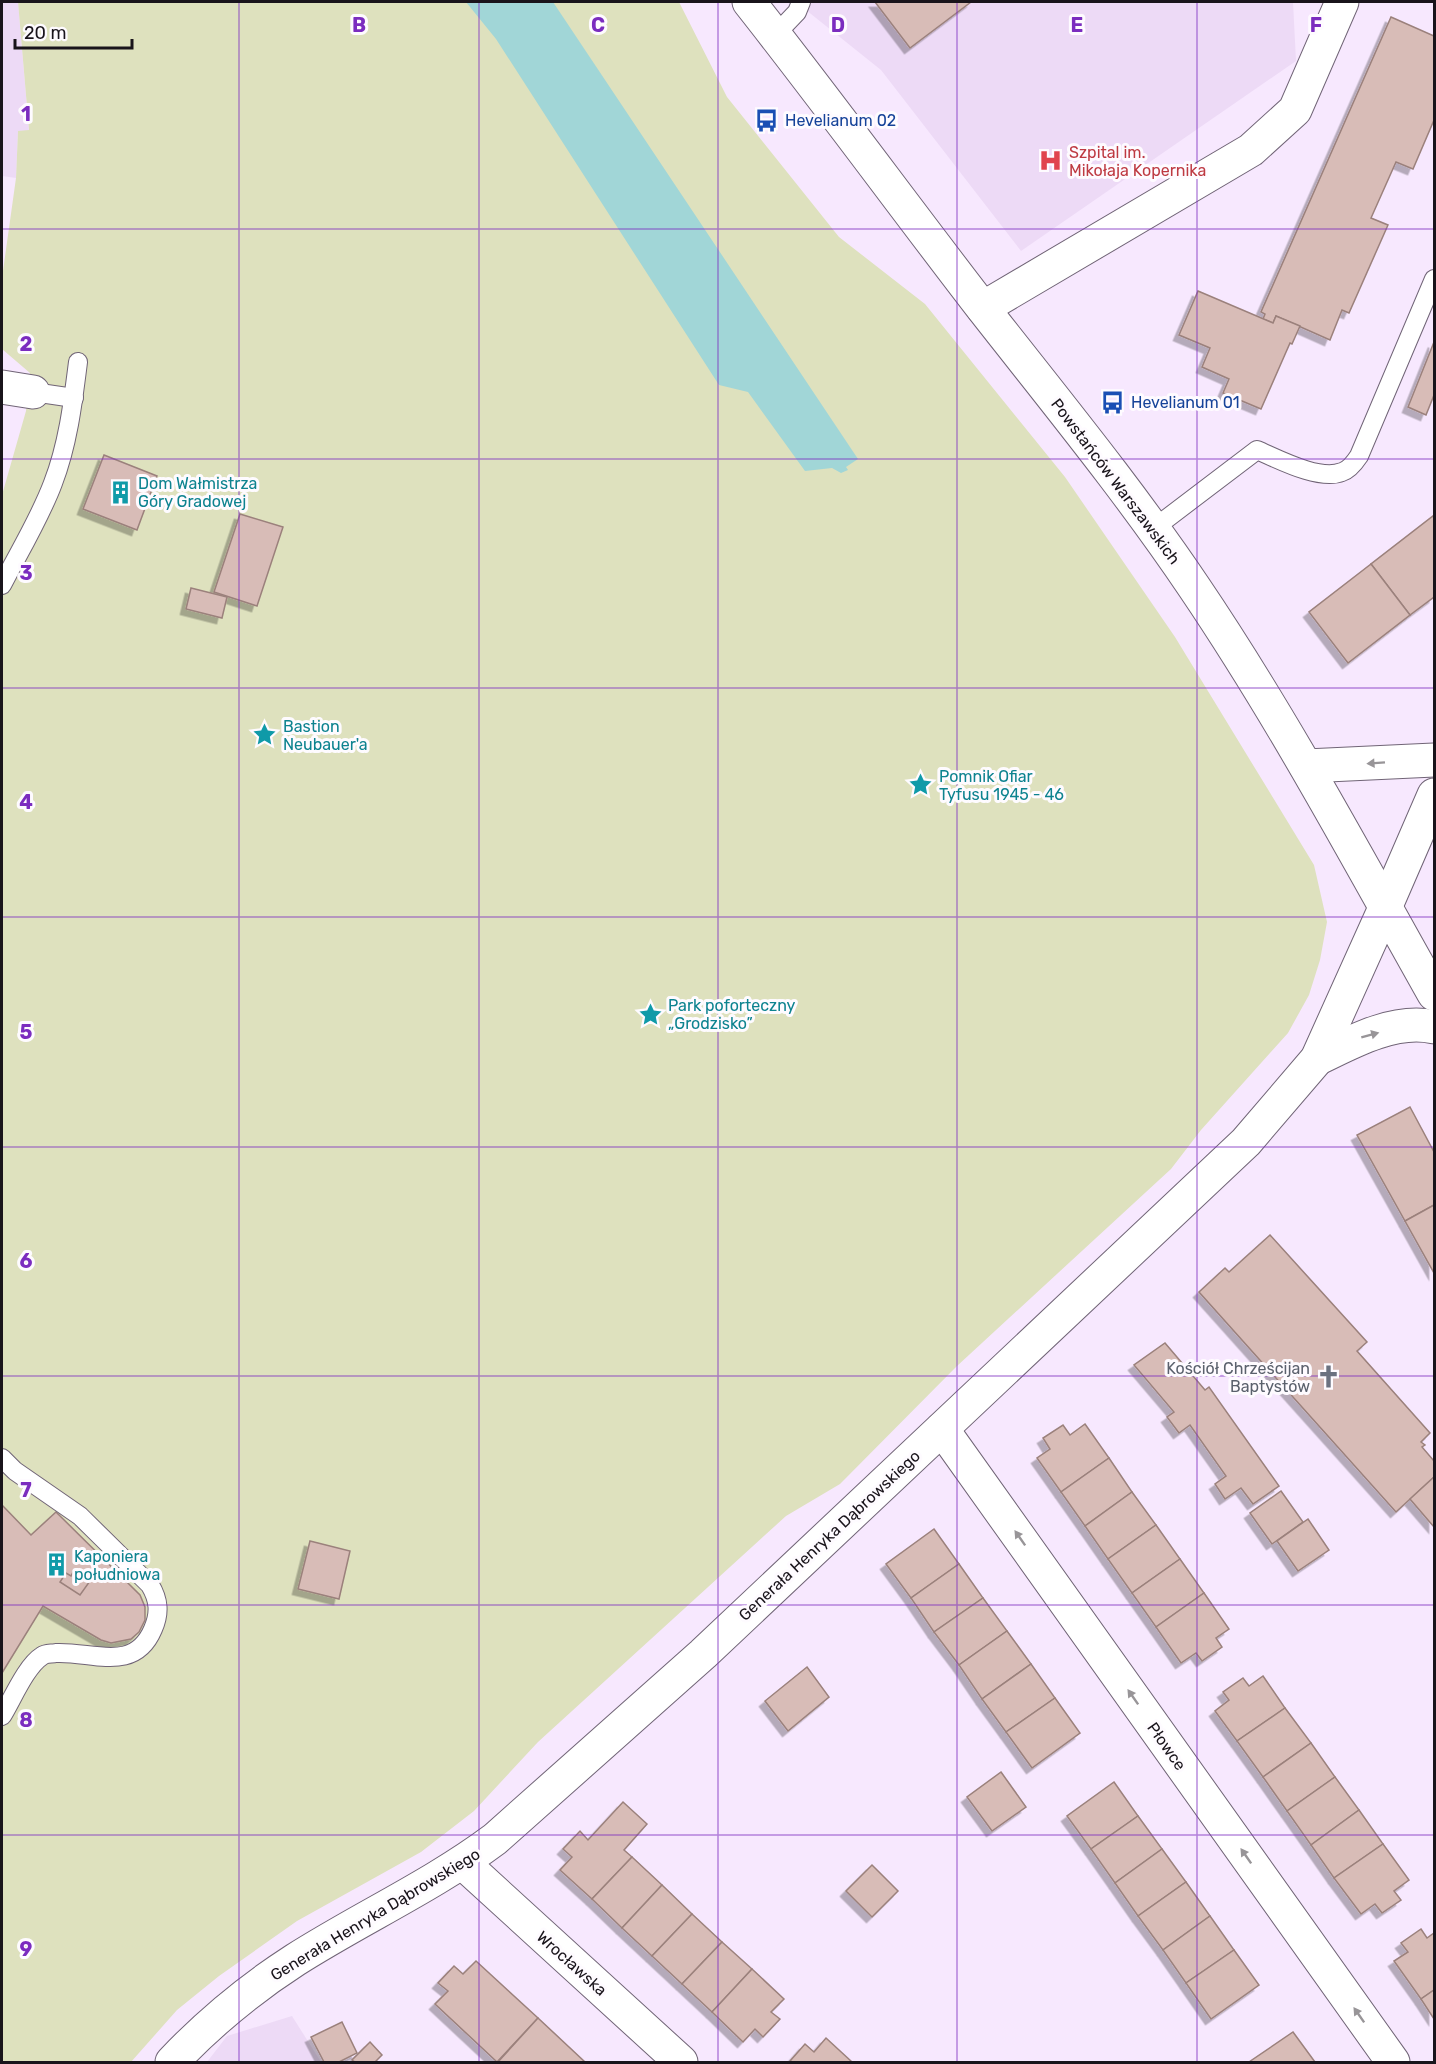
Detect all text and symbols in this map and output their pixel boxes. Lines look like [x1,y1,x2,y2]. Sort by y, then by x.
scale bar [15,12,132,50]
text: B [352,13,366,37]
text: C [591,13,605,37]
text: D [831,13,845,37]
text: E [1071,13,1083,37]
text: F [1310,13,1322,37]
text: 20 m [24,22,66,44]
text: 1 [21,102,31,126]
bus stop icon: Hevelianum 02 [754,107,780,133]
place label: Hevelianum 02 [785,111,896,130]
place label: Szpital im. Mikołaja Kopernika [1069,143,1206,180]
hospital icon: Szpital im. Mikołaja Kopernika [1038,148,1064,174]
text: 2 [20,332,33,356]
bus stop icon: Hevelianum 01 [1100,389,1126,415]
place label: Hevelianum 01 [1131,393,1240,412]
street label: Powstańców Warszawskich [1047,395,1184,568]
place label: Dom Wałmistrza Góry Gradowej [138,474,257,511]
building icon: Dom Wałmistrza Góry Gradowej [107,479,133,505]
text: 3 [19,561,33,585]
place label: Bastion Neubauer'a [283,717,368,754]
place icon: Bastion Neubauer'a [252,722,278,748]
one-way arrow [1367,759,1386,768]
place label: Pomnik Ofiar Tyfusu 1945 - 46 [939,767,1064,804]
place icon: Pomnik Ofiar Tyfusu 1945 - 46 [908,772,934,798]
text: 4 [19,790,33,814]
place label: Park poforteczny „Grodzisko” [668,996,796,1033]
place icon: Park poforteczny „Grodzisko” [637,1001,663,1027]
text: 5 [20,1020,33,1044]
one-way arrow [1361,1029,1379,1039]
text: 6 [19,1249,33,1273]
place label: Kościół Chrześcijan Baptystów [1166,1359,1310,1396]
church icon: Kościół Chrześcijan Baptystów [1315,1364,1341,1390]
street label: Generała Henryka Dąbrowskiego [735,1446,924,1625]
text: 7 [20,1478,32,1502]
one-way arrow [1014,1531,1026,1547]
place label: Kaponiera południowa [74,1547,160,1584]
building icon: Kaponiera południowa [43,1552,69,1578]
one-way arrow [1127,1690,1139,1706]
text: 8 [19,1708,33,1732]
street label: Płowce [1143,1719,1190,1774]
street label: Generała Henryka Dąbrowskiego [267,1844,484,1985]
one-way arrow [1241,1848,1252,1864]
street label: Wrocławska [533,1927,611,2000]
text: 9 [20,1937,33,1961]
one-way arrow [1353,2007,1365,2023]

